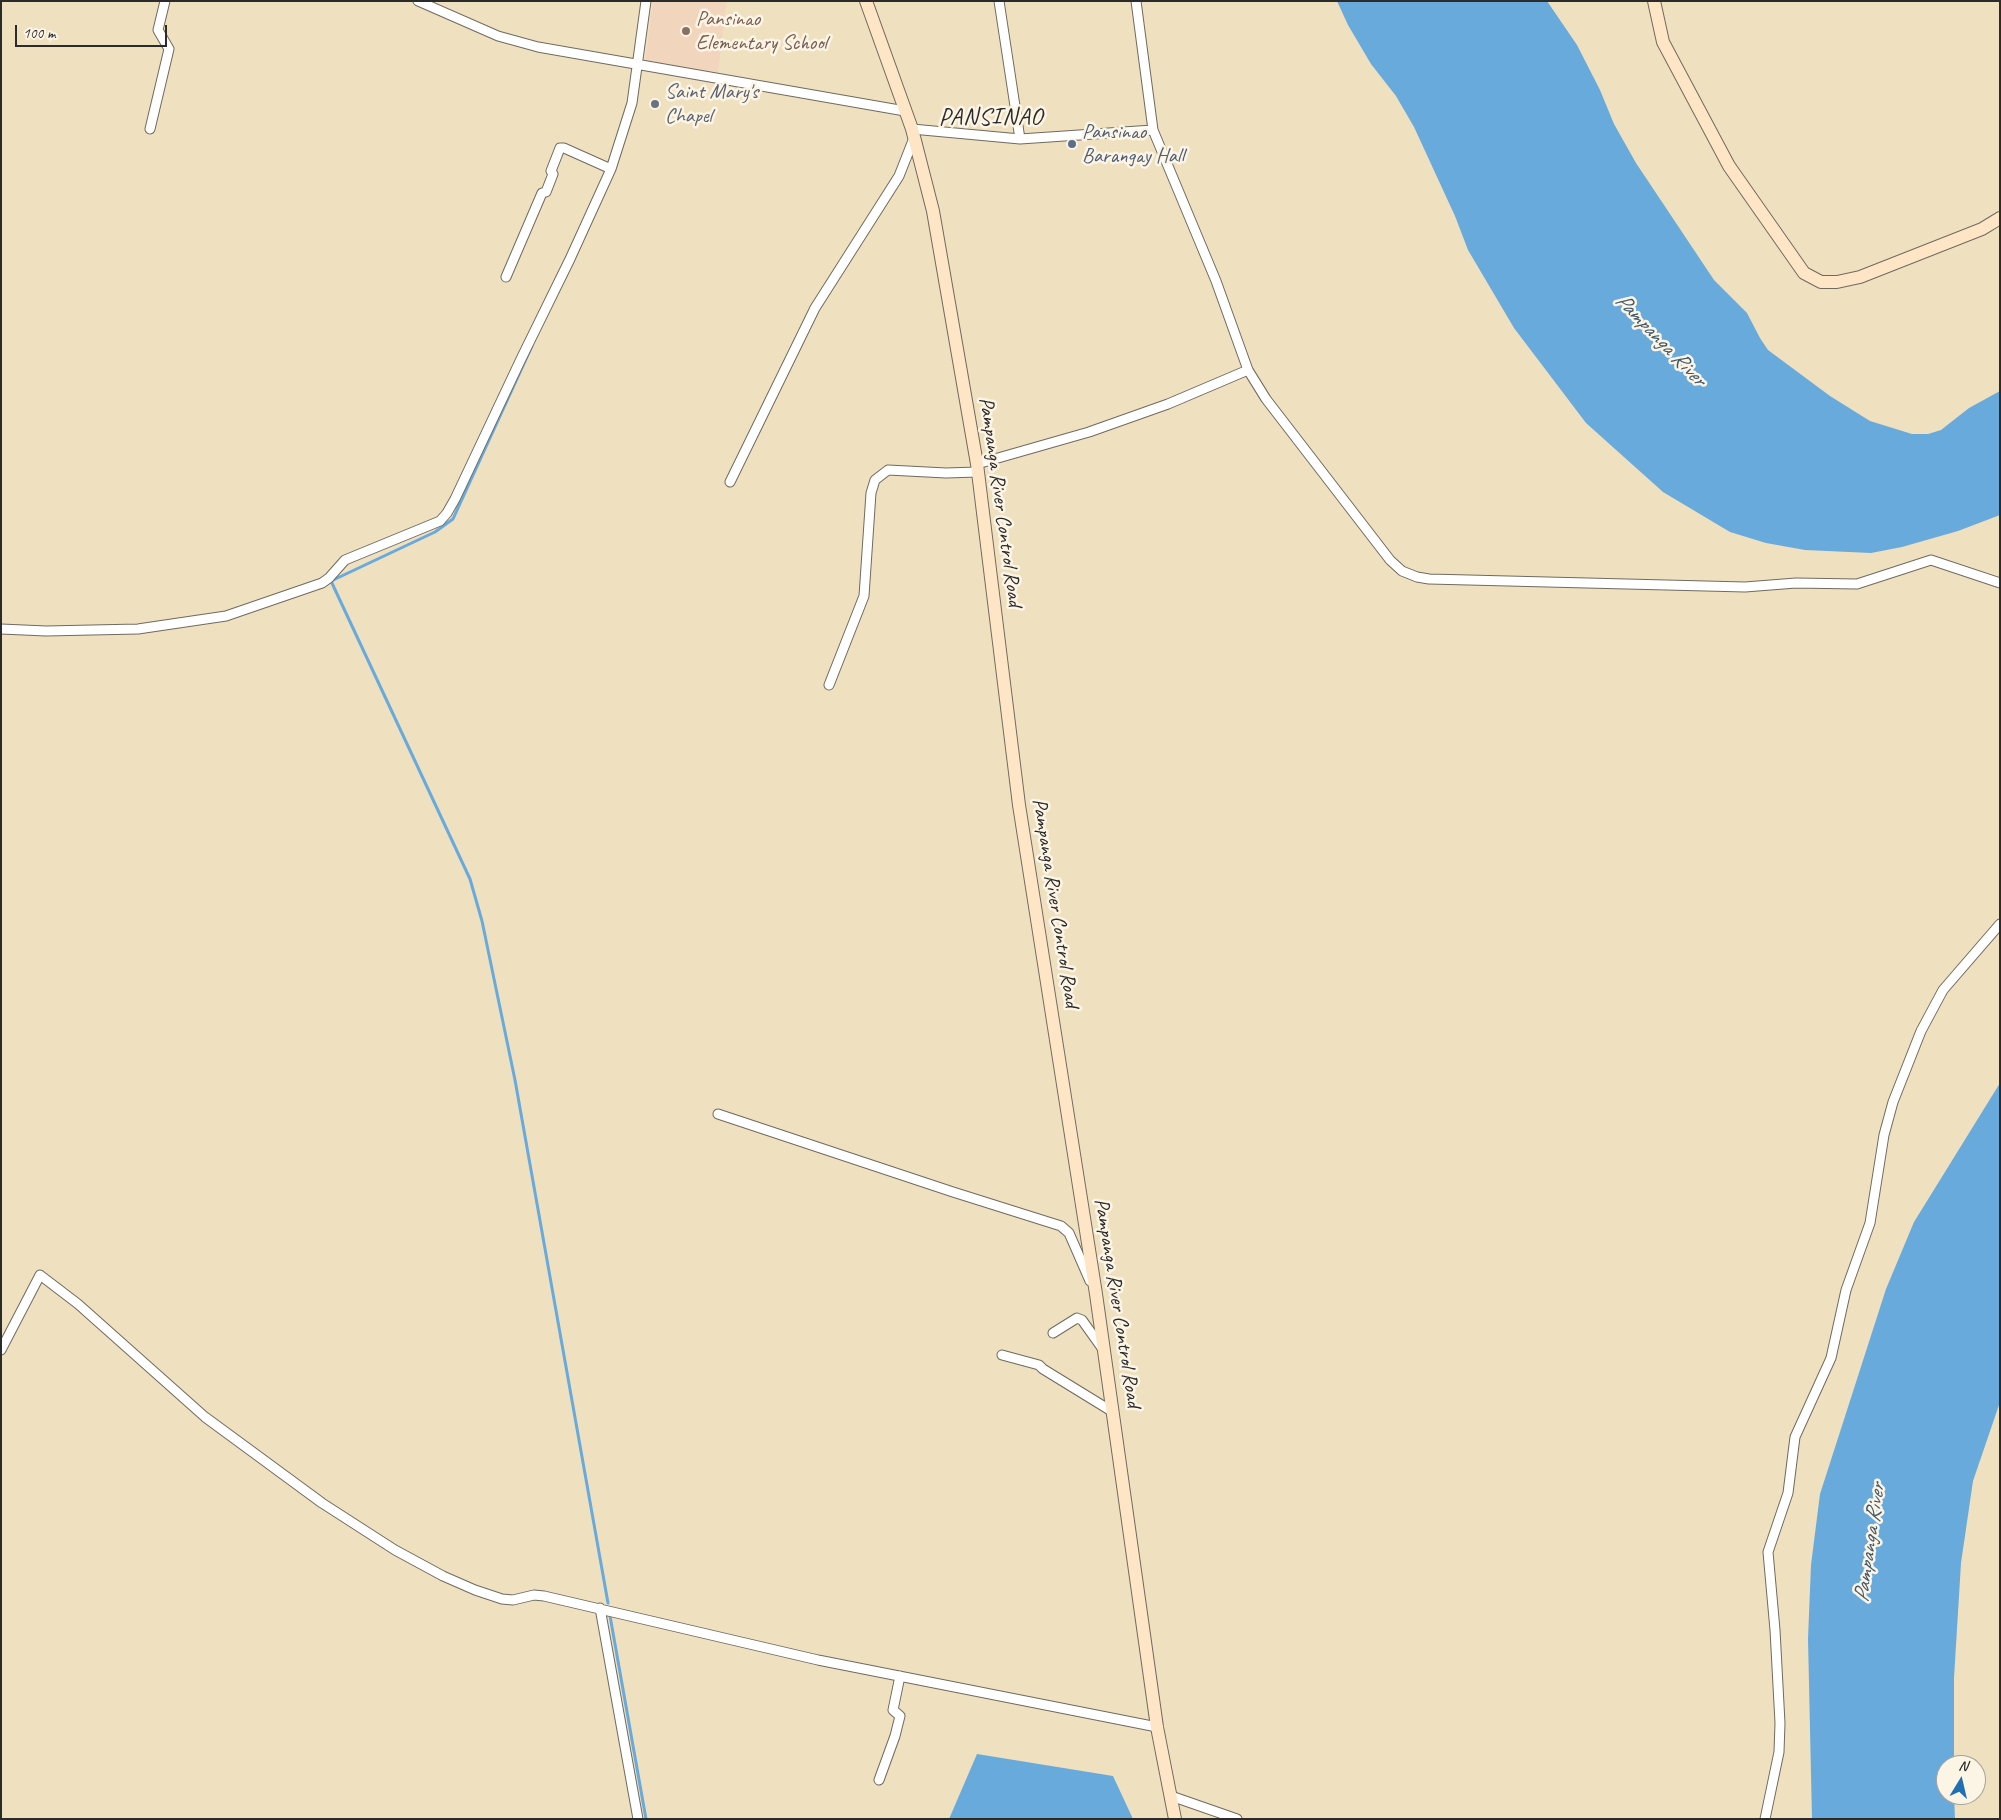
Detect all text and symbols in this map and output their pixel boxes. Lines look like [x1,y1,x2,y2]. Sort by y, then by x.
place label: Pansinao Elementary School [696,6,827,56]
scale bar [18,15,170,47]
text: 100 m [23,24,55,43]
marker: Pansinao Elementary School [680,25,692,37]
place label: Saint Mary's Chapel [665,79,758,129]
marker: Saint Mary's Chapel [649,98,661,110]
district label: PANSINAO [939,104,1043,132]
place label: Pansinao Barangay Hall [1082,119,1184,169]
marker: Pansinao Barangay Hall [1066,138,1078,150]
water label: Pampanga River [1609,288,1711,392]
street label: Pampanga River Control Road [973,396,1027,608]
street label: Pampanga River Control Road [1026,797,1084,1009]
street label: Pampanga River Control Road [1088,1197,1146,1409]
water label: Pampanga River [1849,1482,1891,1604]
north arrow [1936,1755,1986,1805]
text: N [1958,1757,1969,1775]

